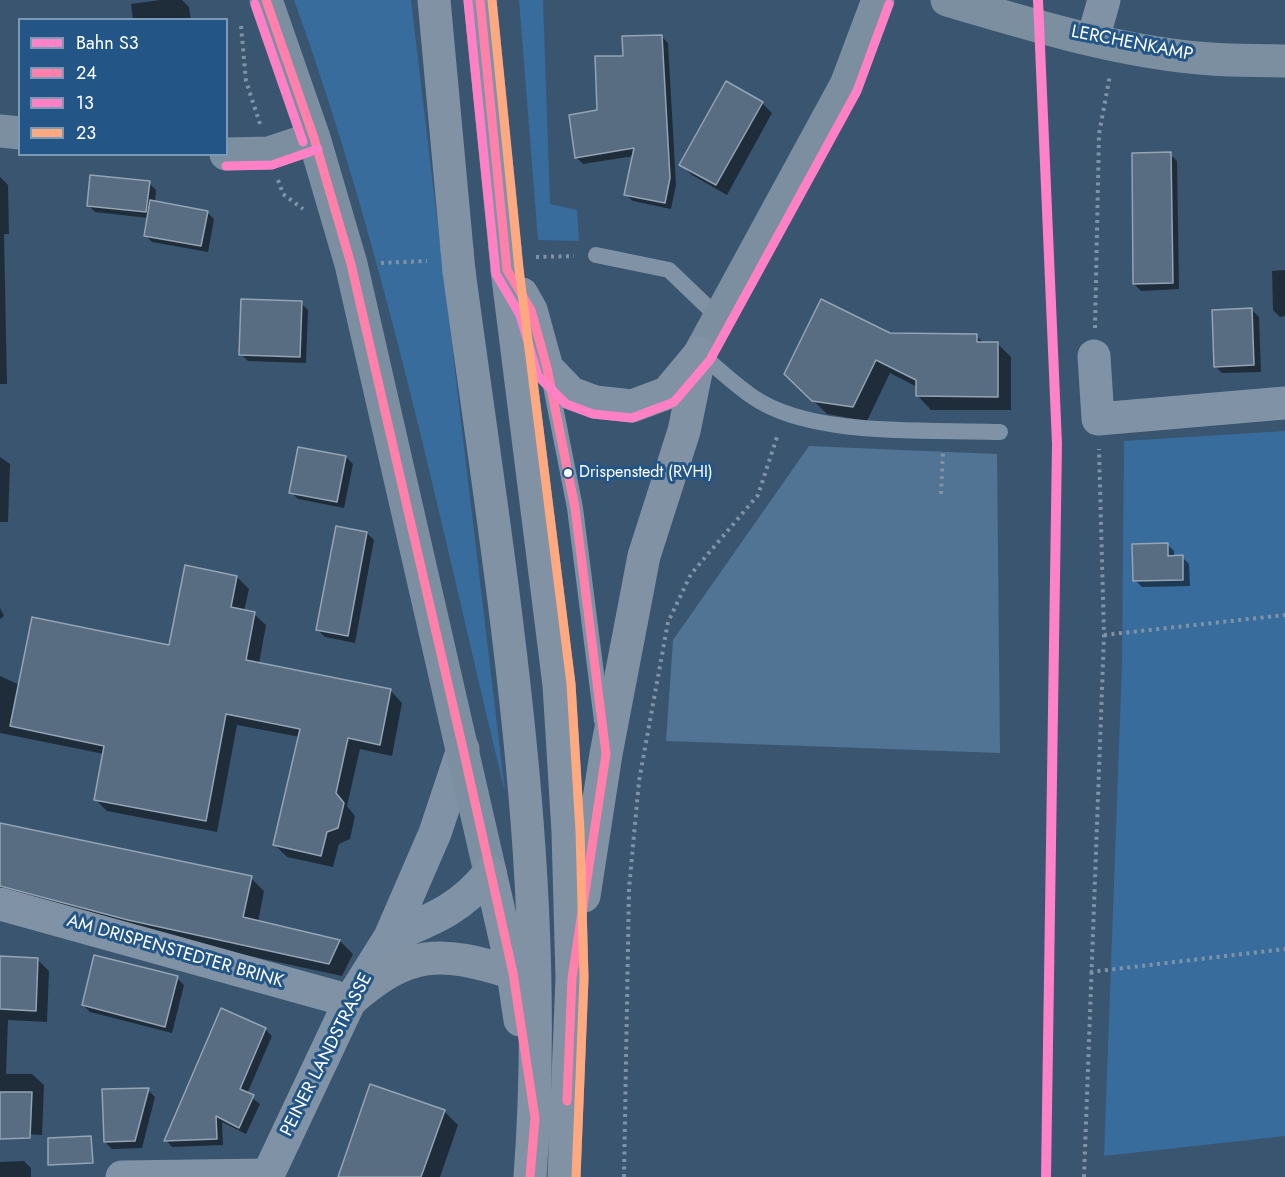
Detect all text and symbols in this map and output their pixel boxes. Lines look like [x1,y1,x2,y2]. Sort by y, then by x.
legend [18,18,228,156]
street label: LERCHENKAMP [1069,22,1195,66]
text: Bahn S3 [76,30,139,56]
text: 24 [76,60,97,86]
text: 13 [76,90,94,116]
text: 23 [76,120,96,146]
place label: Drispenstedt (RVHI) [579,463,713,483]
marker: Drispenstedt (RVHI) [562,467,574,479]
street label: AM DRISPENSTEDTER BRINK [64,911,286,993]
street label: PEINER LANDSTRASSE [277,970,377,1140]

